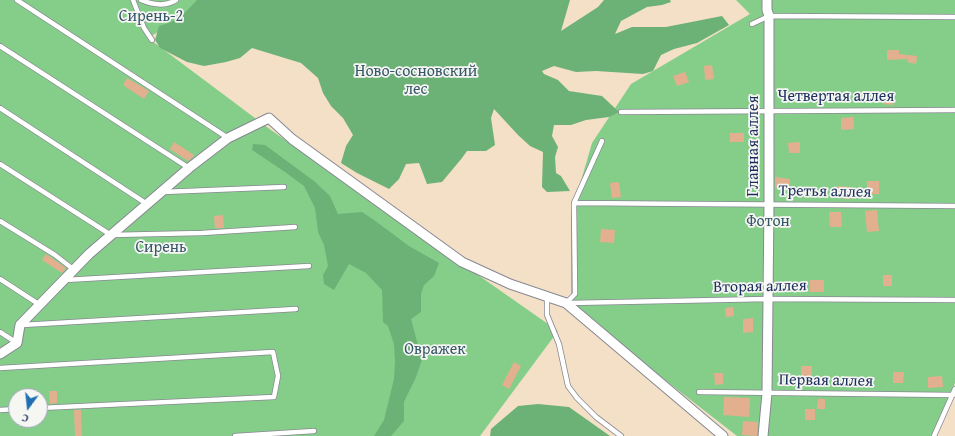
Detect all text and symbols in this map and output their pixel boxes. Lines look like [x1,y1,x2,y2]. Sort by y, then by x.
park label: Сирень-2 [119,7,183,27]
park label: Ново-сосновский лес [355,62,477,100]
street label: Четвертая аллея [778,87,894,107]
street label: Главная аллея [744,95,764,197]
street label: Третья аллея [778,182,872,202]
park label: Фотон [746,212,790,232]
park label: Сирень [135,238,187,258]
street label: Вторая аллея [713,277,807,297]
park label: Овражек [404,340,466,360]
street label: Первая аллея [779,371,873,391]
north arrow [8,388,48,428]
text: С [20,410,30,427]

